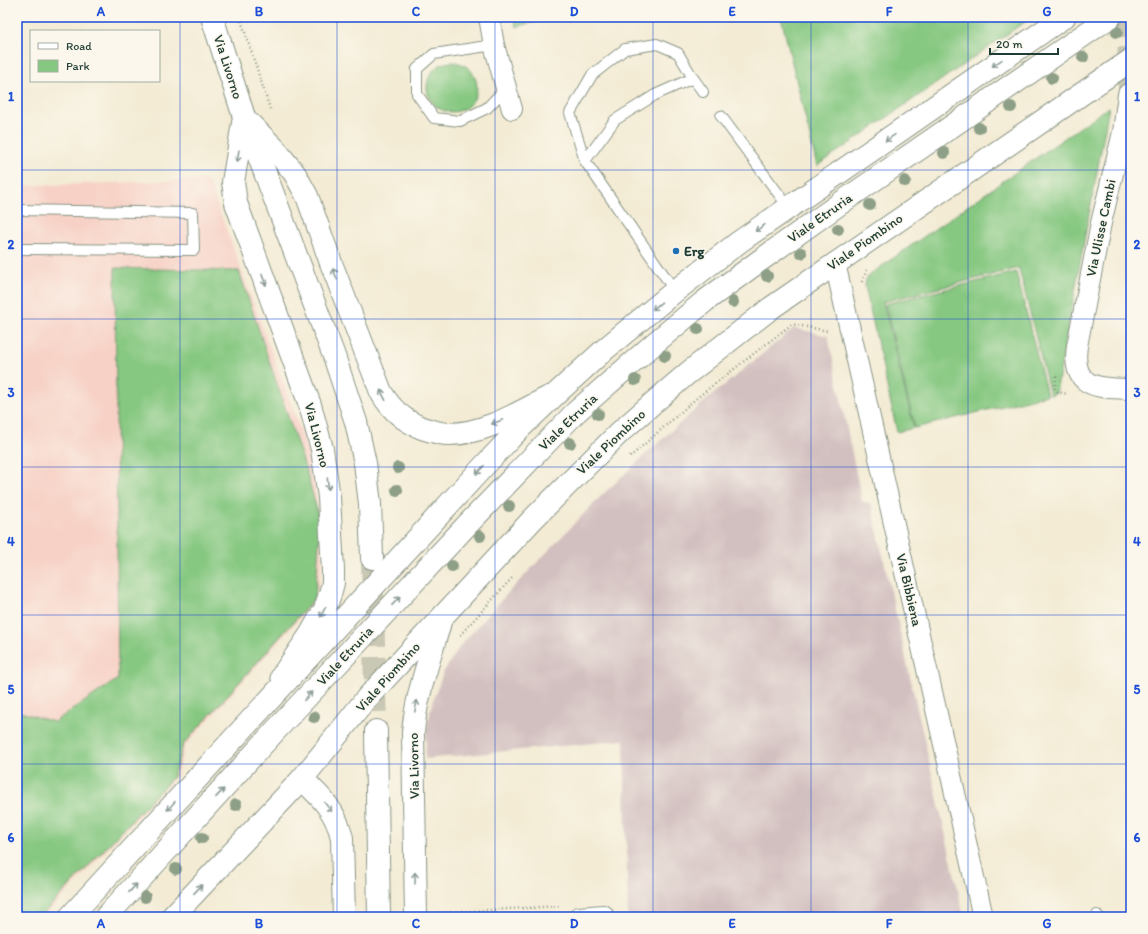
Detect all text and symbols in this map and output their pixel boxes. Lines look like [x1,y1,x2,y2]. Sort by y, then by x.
text: A [96,4,106,19]
text: B [255,4,264,19]
text: C [412,4,421,19]
text: D [570,4,579,19]
text: E [728,4,736,19]
text: F [886,4,893,19]
text: G [1043,4,1052,19]
legend [30,30,160,82]
scale bar [990,30,1058,56]
street label: Via Livorno [210,33,246,101]
text: 20 m [996,37,1023,51]
text: Road [66,39,92,53]
text: Park [66,59,90,73]
one-way arrow [992,59,1003,67]
text: 1 [8,89,14,104]
text: 1 [1134,89,1140,104]
one-way arrow [885,134,896,142]
one-way arrow [233,149,241,162]
street label: Via Ulisse Cambi [1082,178,1120,278]
street label: Viale Etruria [784,189,856,247]
street label: Viale Piombino [824,210,906,274]
one-way arrow [755,224,766,232]
text: 2 [8,237,15,252]
text: 2 [1134,237,1141,252]
place label: Erg [684,243,705,260]
marker: Erg [671,246,681,256]
one-way arrow [331,268,339,280]
one-way arrow [261,273,269,285]
one-way arrow [652,302,662,311]
text: 3 [7,385,15,400]
text: 3 [1133,385,1141,400]
one-way arrow [379,389,386,401]
street label: Viale Etruria [535,389,601,454]
street label: Via Livorno [301,401,333,469]
street label: Viale Piombino [573,406,649,478]
one-way arrow [492,419,504,427]
one-way arrow [475,465,485,475]
one-way arrow [324,477,332,490]
text: 4 [7,534,15,549]
text: 4 [1133,534,1141,549]
street label: Via Bibbiena [892,552,926,629]
one-way arrow [392,596,401,606]
one-way arrow [319,605,326,617]
street label: Viale Etruria [313,622,377,689]
street label: Viale Piombino [352,638,424,716]
text: 5 [8,682,15,697]
text: 5 [1134,682,1141,697]
one-way arrow [303,691,313,701]
one-way arrow [412,700,420,713]
street label: Via Livorno [405,733,423,799]
one-way arrow [216,787,225,798]
one-way arrow [166,801,175,811]
one-way arrow [324,802,333,813]
text: 6 [8,830,15,845]
text: 6 [1134,830,1141,845]
one-way arrow [411,872,419,885]
one-way arrow [128,883,137,893]
one-way arrow [194,883,203,894]
text: A [96,916,106,931]
text: B [255,916,264,931]
text: C [412,916,421,931]
text: D [570,916,579,931]
text: E [728,916,736,931]
text: F [886,916,893,931]
text: G [1043,916,1052,931]

